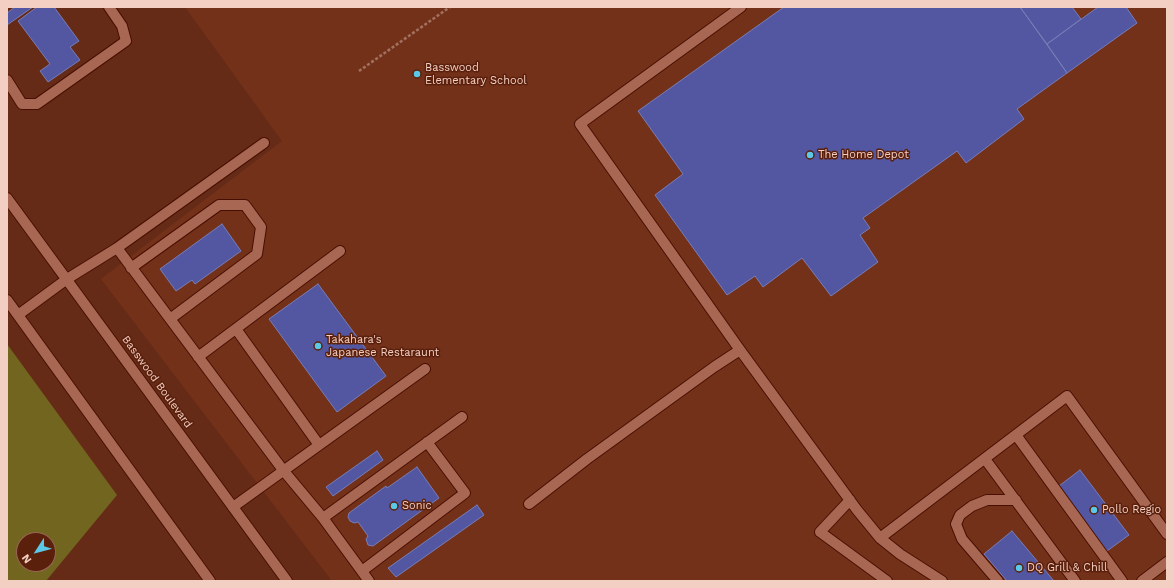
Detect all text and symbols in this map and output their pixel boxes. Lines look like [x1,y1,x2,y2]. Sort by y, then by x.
place label: Basswood Elementary School [425,61,527,87]
marker: Basswood Elementary School [412,69,422,79]
place label: The Home Depot [818,148,909,162]
marker: The Home Depot [805,150,815,160]
street label: Basswood Boulevard [119,333,195,431]
place label: Takahara's Japanese Restaraunt [326,333,439,359]
marker: Takahara's Japanese Restaraunt [313,341,323,351]
place label: Sonic [402,499,432,513]
marker: Sonic [389,501,399,511]
place label: Pollo Regio [1102,503,1161,517]
marker: Pollo Regio [1089,505,1099,515]
north arrow [16,532,56,572]
text: N [19,552,34,566]
place label: DQ Grill & Chill [1027,561,1107,575]
marker: DQ Grill & Chill [1014,563,1024,573]

